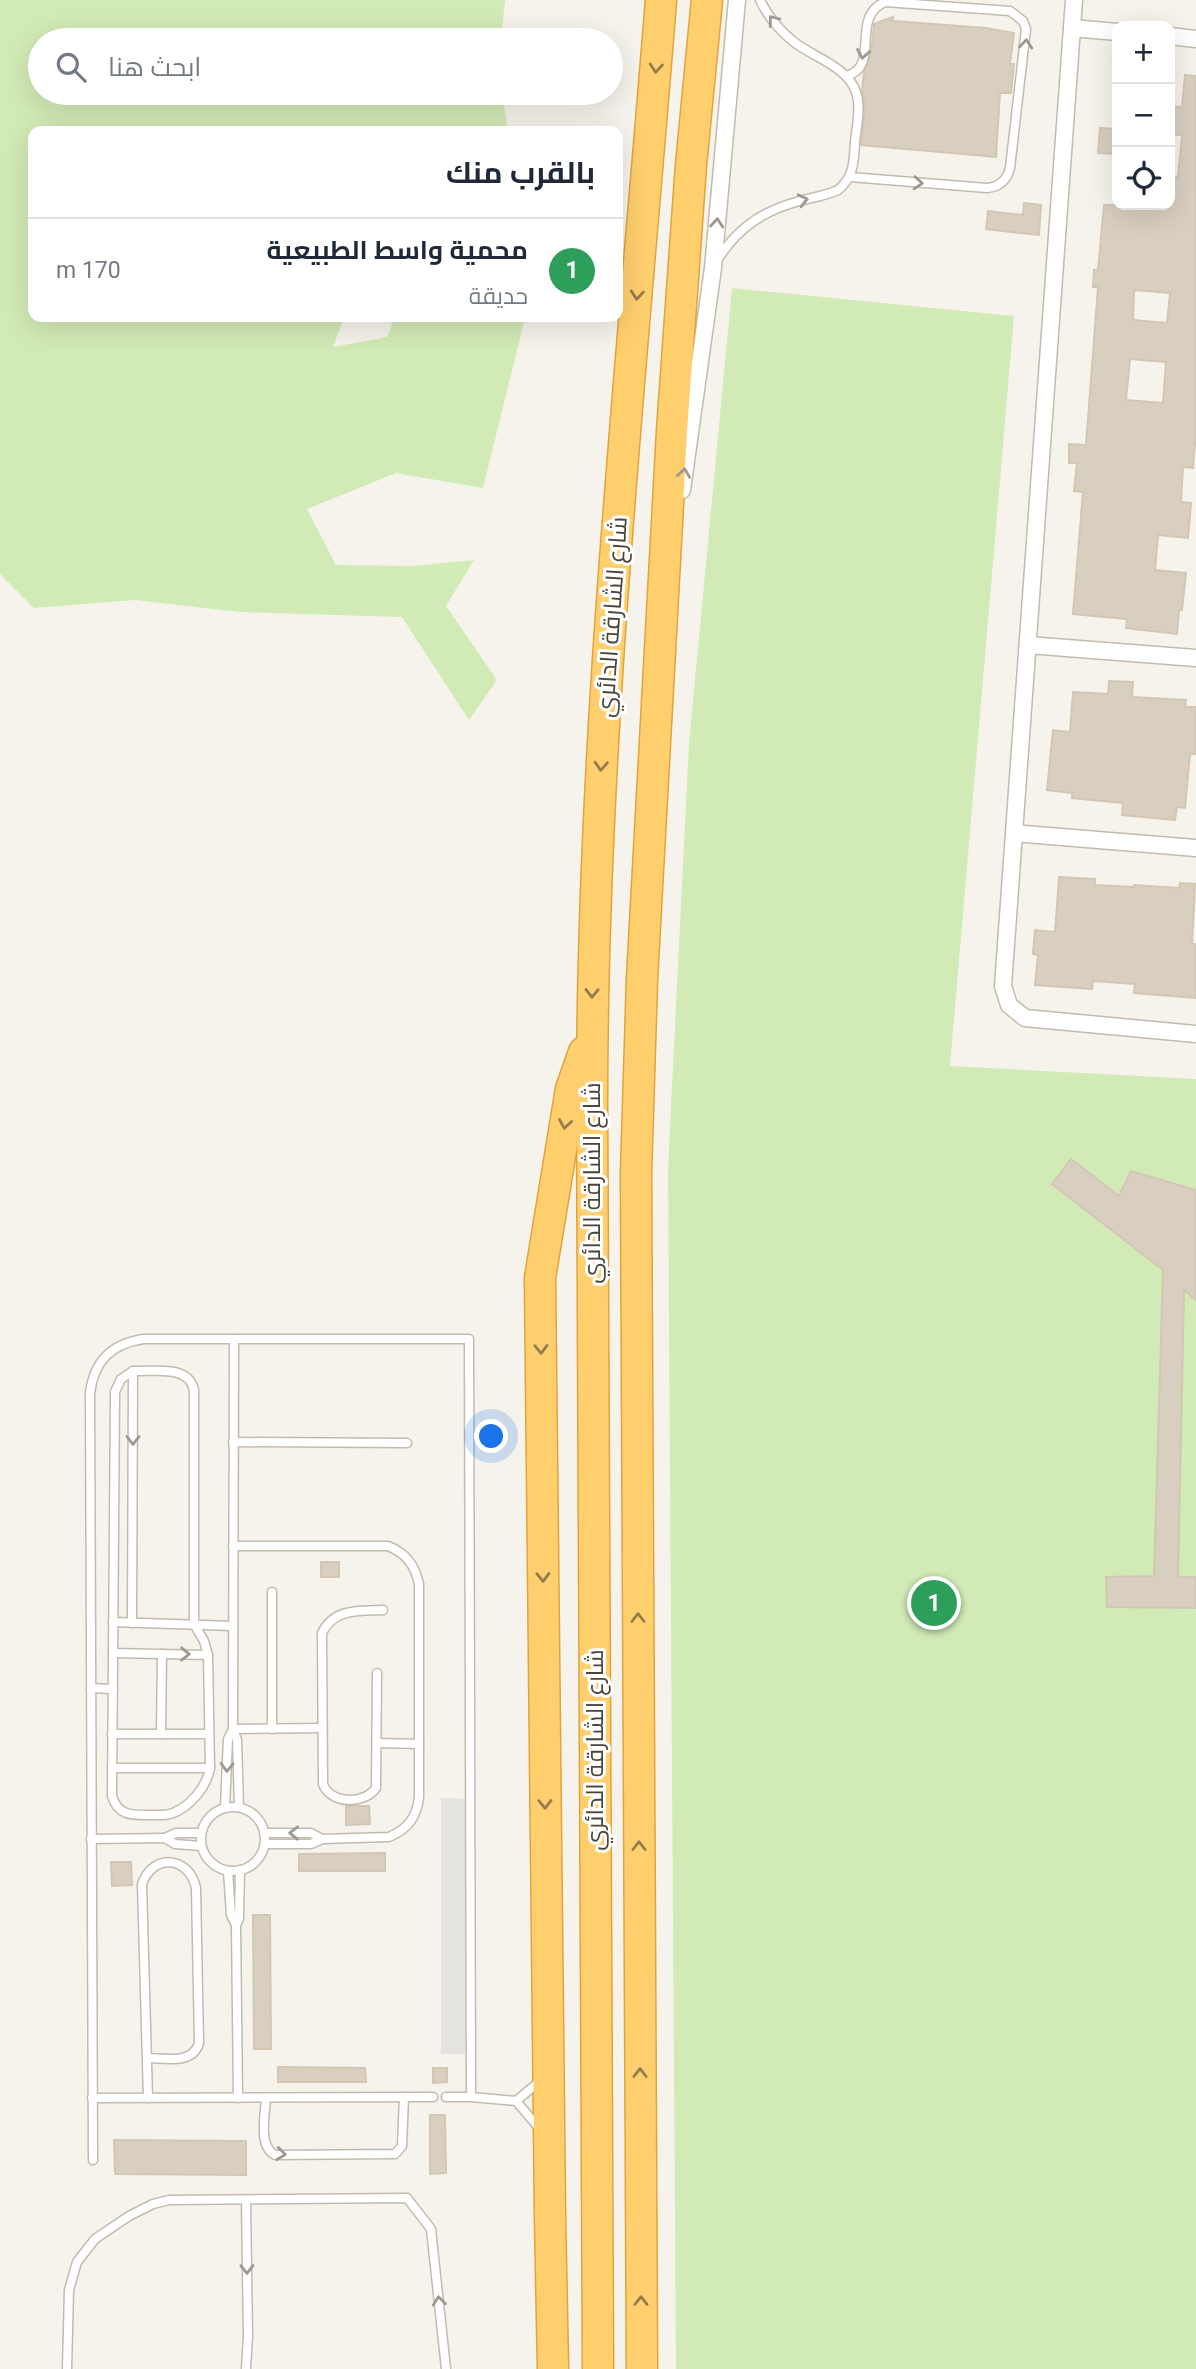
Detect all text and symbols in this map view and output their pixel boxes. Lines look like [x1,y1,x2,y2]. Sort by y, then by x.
one-way arrow [768,16,781,28]
map controls [1112,21,1175,210]
button: + [1112,21,1175,84]
search box [28,28,623,105]
one-way arrow [1018,39,1033,50]
icon: search [52,48,90,86]
one-way arrow [856,48,871,60]
text: ابحث هنا [108,52,201,82]
one-way arrow [649,63,664,74]
button: − [1112,84,1175,147]
button: locate [1112,147,1175,210]
text: بالقرب منك [446,155,595,190]
one-way arrow [913,175,924,190]
one-way arrow [797,194,809,208]
one-way arrow [709,218,724,229]
text: محمية واسط الطبيعية [266,235,528,265]
text: 170 m [56,257,121,284]
text: 1 [565,257,579,284]
text: حديقة [469,283,528,310]
one-way arrow [630,290,645,301]
one-way arrow [677,467,692,479]
street label: شارع الشارقة الدائري [591,516,637,719]
one-way arrow [593,761,608,772]
one-way arrow [584,988,600,999]
street label: شارع الشارقة الدائري [578,1082,610,1284]
one-way arrow [558,1118,573,1130]
one-way arrow [533,1344,549,1355]
your location [474,1419,508,1453]
one-way arrow [125,1435,141,1445]
one-way arrow [535,1572,551,1582]
pin: 1 [911,1577,957,1629]
one-way arrow [630,1613,646,1623]
one-way arrow [181,1646,191,1662]
street label: شارع الشارقة الدائري [581,1649,613,1851]
one-way arrow [219,1762,234,1773]
one-way arrow [538,1799,553,1810]
one-way arrow [288,1825,299,1841]
one-way arrow [631,1840,647,1851]
one-way arrow [632,2068,648,2078]
one-way arrow [275,2146,287,2161]
one-way arrow [239,2264,255,2275]
one-way arrow [431,2295,446,2307]
one-way arrow [633,2295,649,2306]

